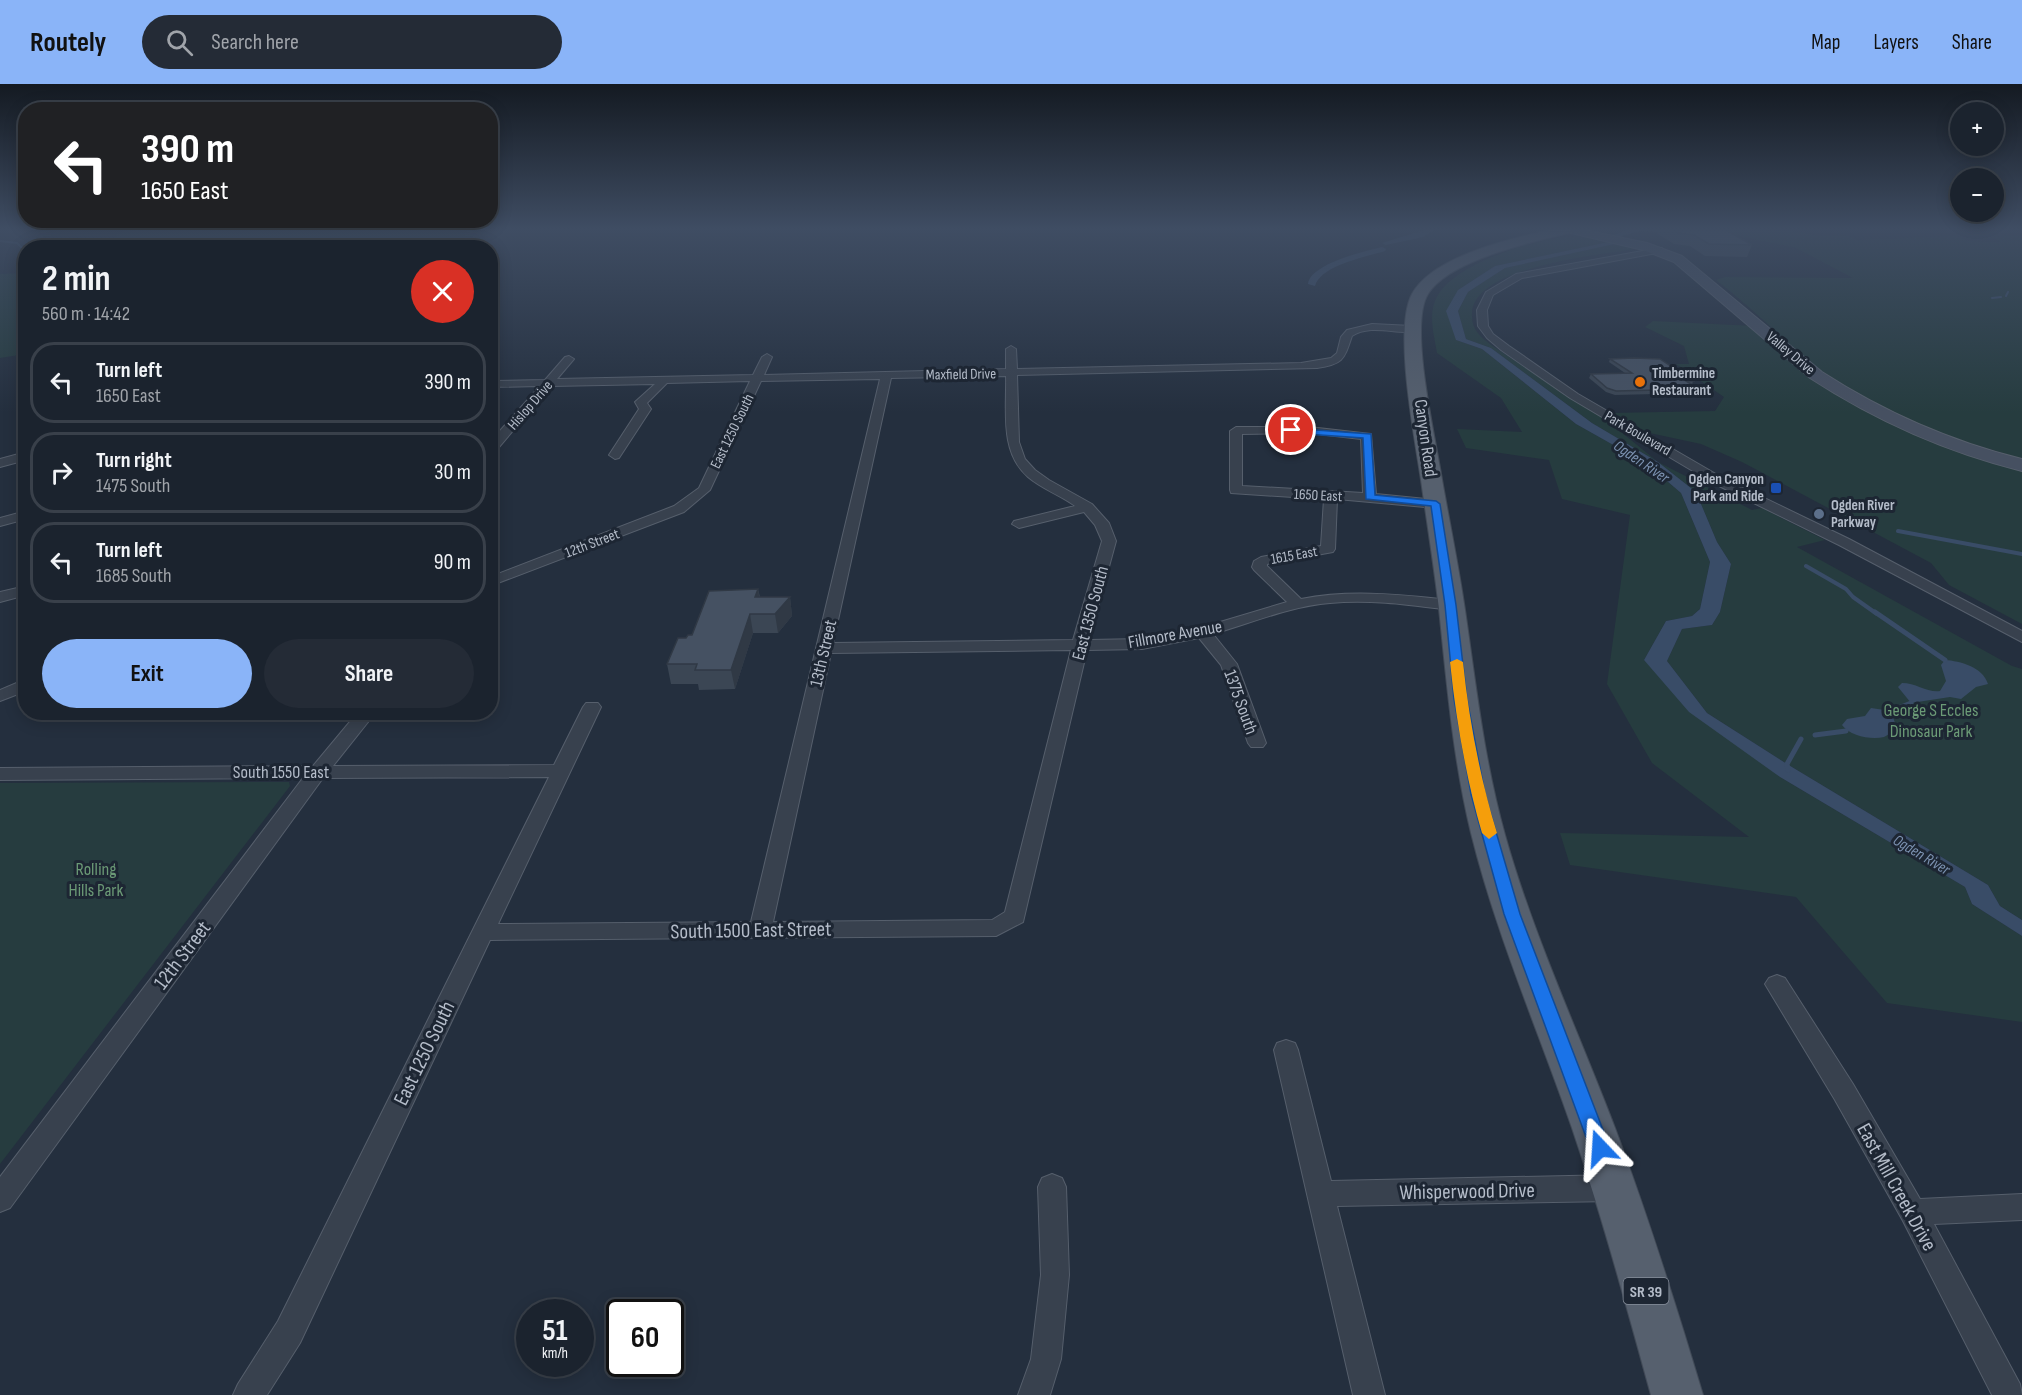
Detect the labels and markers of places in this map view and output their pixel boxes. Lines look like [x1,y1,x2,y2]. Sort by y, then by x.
place label: Timbermine Restaurant [1652,364,1715,400]
marker: Timbermine Restaurant [1633,375,1647,389]
pin [1265,404,1316,455]
place label: Ogden Canyon Park and Ride [1688,470,1764,506]
marker: Ogden Canyon Park and Ride [1769,481,1783,495]
place label: Ogden River Parkway [1831,496,1895,532]
marker: Ogden River Parkway [1812,507,1826,521]

